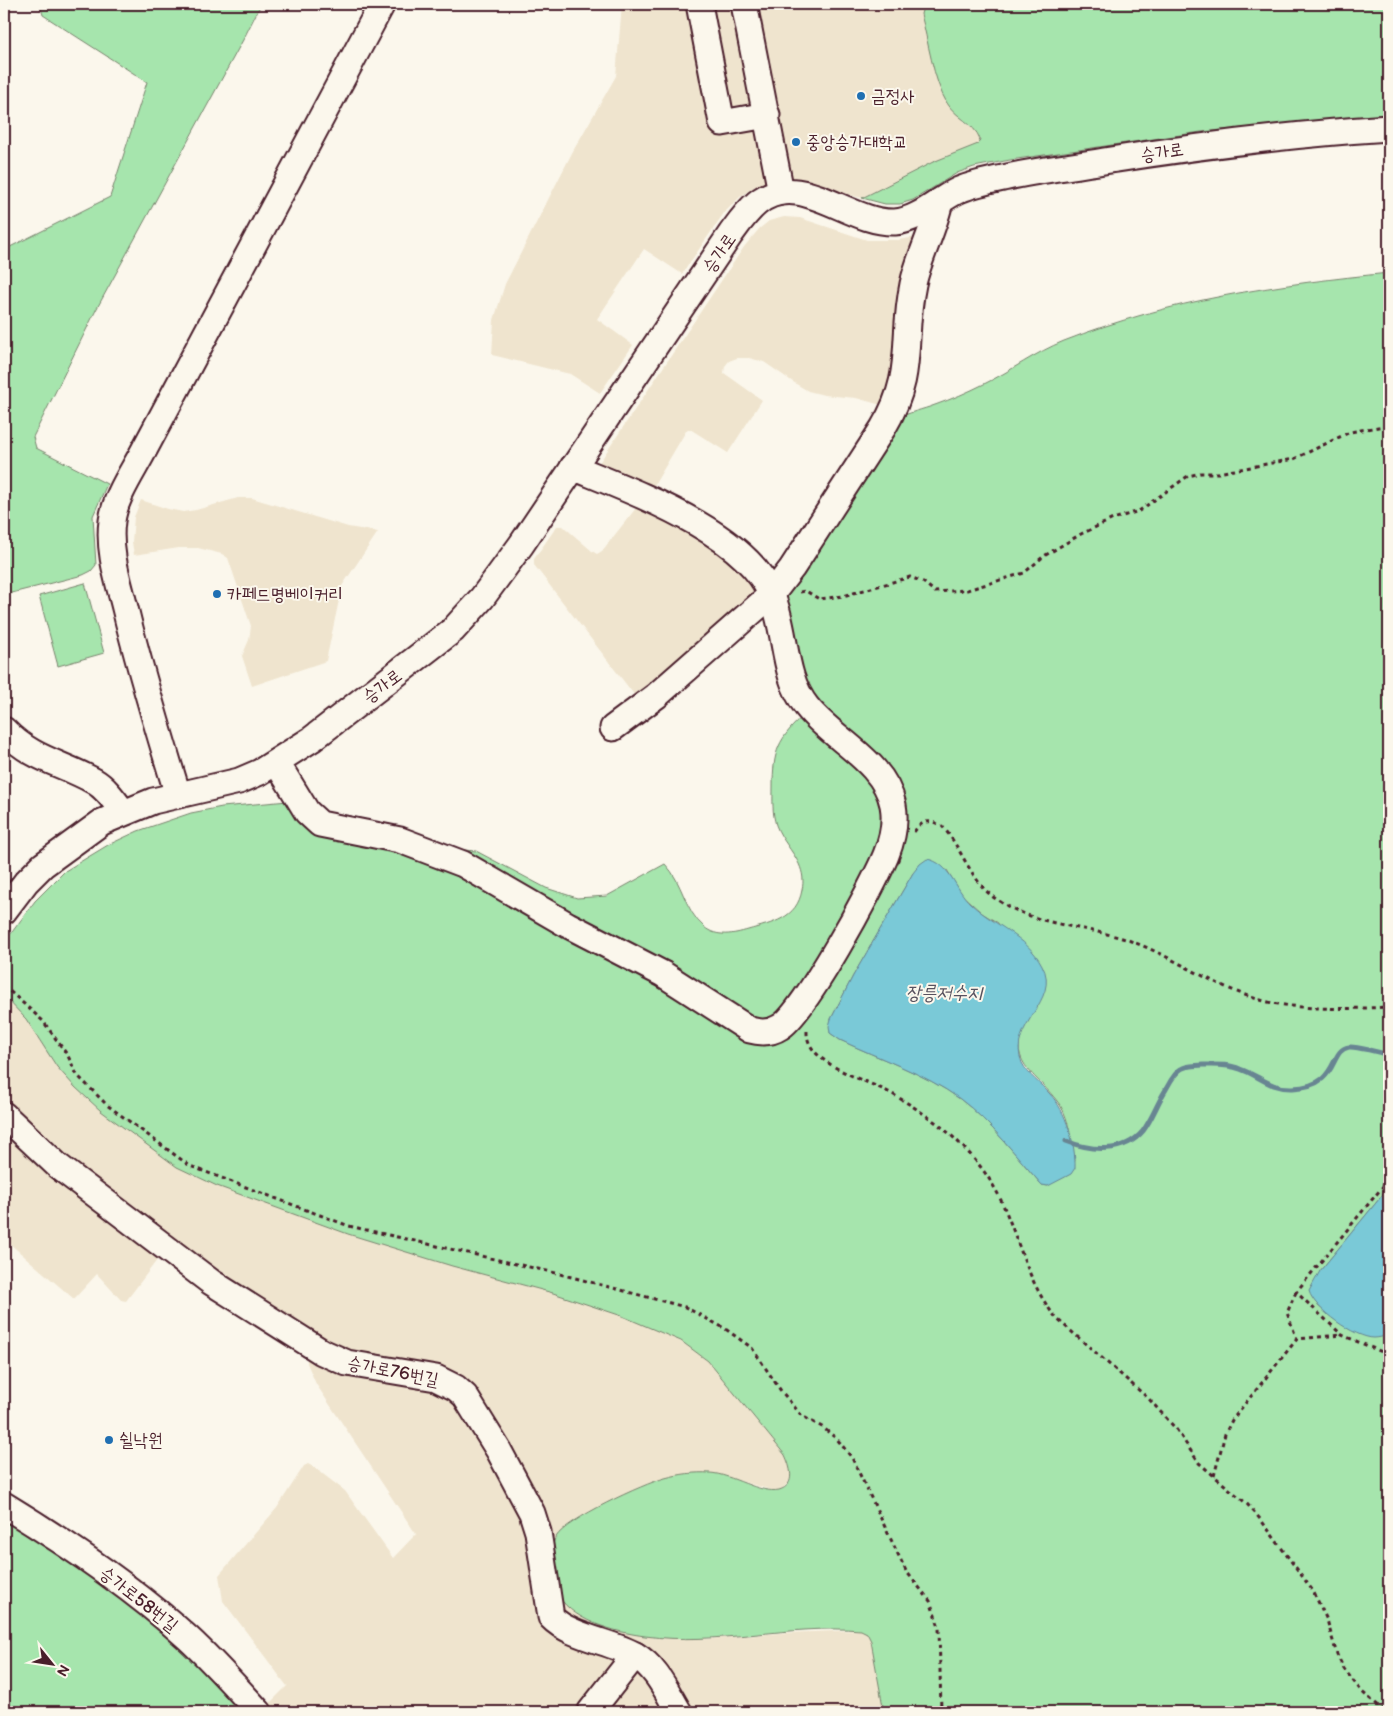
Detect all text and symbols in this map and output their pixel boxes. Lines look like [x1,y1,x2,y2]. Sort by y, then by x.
place label: 금정사 [871,86,915,107]
marker: 금정사 [855,90,867,102]
place label: 중앙승가대학교 [806,132,907,153]
marker: 중앙승가대학교 [790,136,802,148]
street label: 승가로 [1139,139,1185,166]
street label: 승가로 [698,229,740,277]
place label: 카페드명베이커리 [227,584,343,605]
marker: 카페드명베이커리 [211,588,223,600]
street label: 승가로 [359,665,406,708]
water label: 장릉저수지 [906,982,984,1005]
street label: 승가로76번길 [346,1352,441,1391]
place label: 쉴낙원 [119,1430,162,1451]
marker: 쉴낙원 [103,1434,115,1446]
street label: 승가로58번길 [95,1562,182,1637]
north arrow [28,1638,78,1688]
text: N [53,1661,73,1679]

